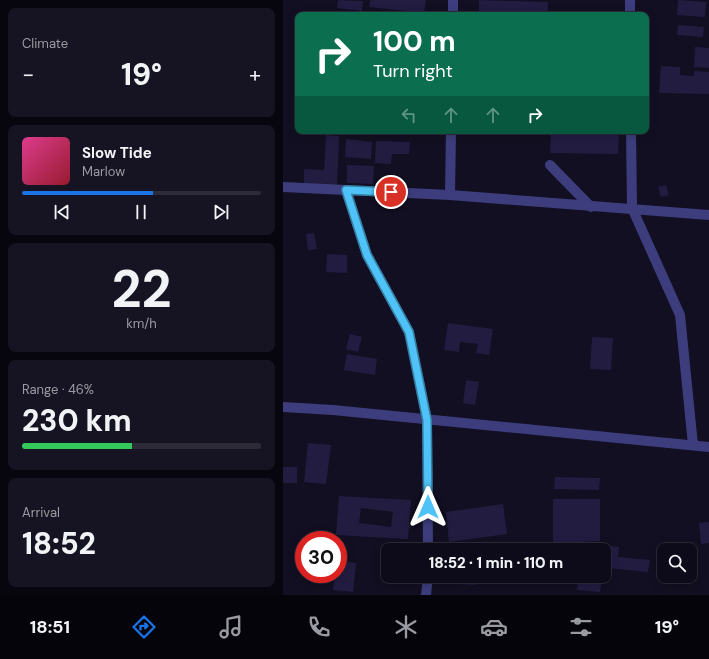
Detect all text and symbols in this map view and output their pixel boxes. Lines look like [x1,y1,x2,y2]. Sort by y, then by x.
text: 100 m [373,23,456,60]
icon: right [307,28,359,80]
text: Climate [22,35,68,52]
text: 19° [121,55,162,94]
text: Turn right [373,59,453,83]
text: − [22,60,34,89]
text: + [249,60,261,89]
icon: left [398,104,420,126]
icon: ahead [440,104,462,126]
icon: ahead [482,104,504,126]
icon: right [524,104,546,126]
text: Slow Tide [82,143,152,163]
text: Marlow [82,163,125,180]
pin [374,175,408,209]
icon: arrive [380,181,402,203]
icon: previous [51,201,73,223]
icon: pause [130,201,152,223]
icon: next [210,201,232,223]
text: 22 [111,255,172,323]
text: km/h [126,315,157,332]
text: Range · 46% [22,381,94,398]
text: 230 km [22,401,132,440]
position arrow [407,486,449,528]
text: Arrival [22,504,60,521]
text: 18:52 [22,524,96,563]
speed limit sign: 30 [295,531,347,583]
map controls [657,543,697,583]
button: search [657,543,697,583]
text: 18:52 · 1 min · 110 m [429,553,563,573]
icon: directions [130,613,158,641]
icon: music [217,613,245,641]
icon: phone [305,613,333,641]
icon: climate [392,613,420,641]
icon: car [480,613,508,641]
icon: filters [567,613,595,641]
text: 18:51 [30,615,70,639]
text: 19° [655,615,679,639]

